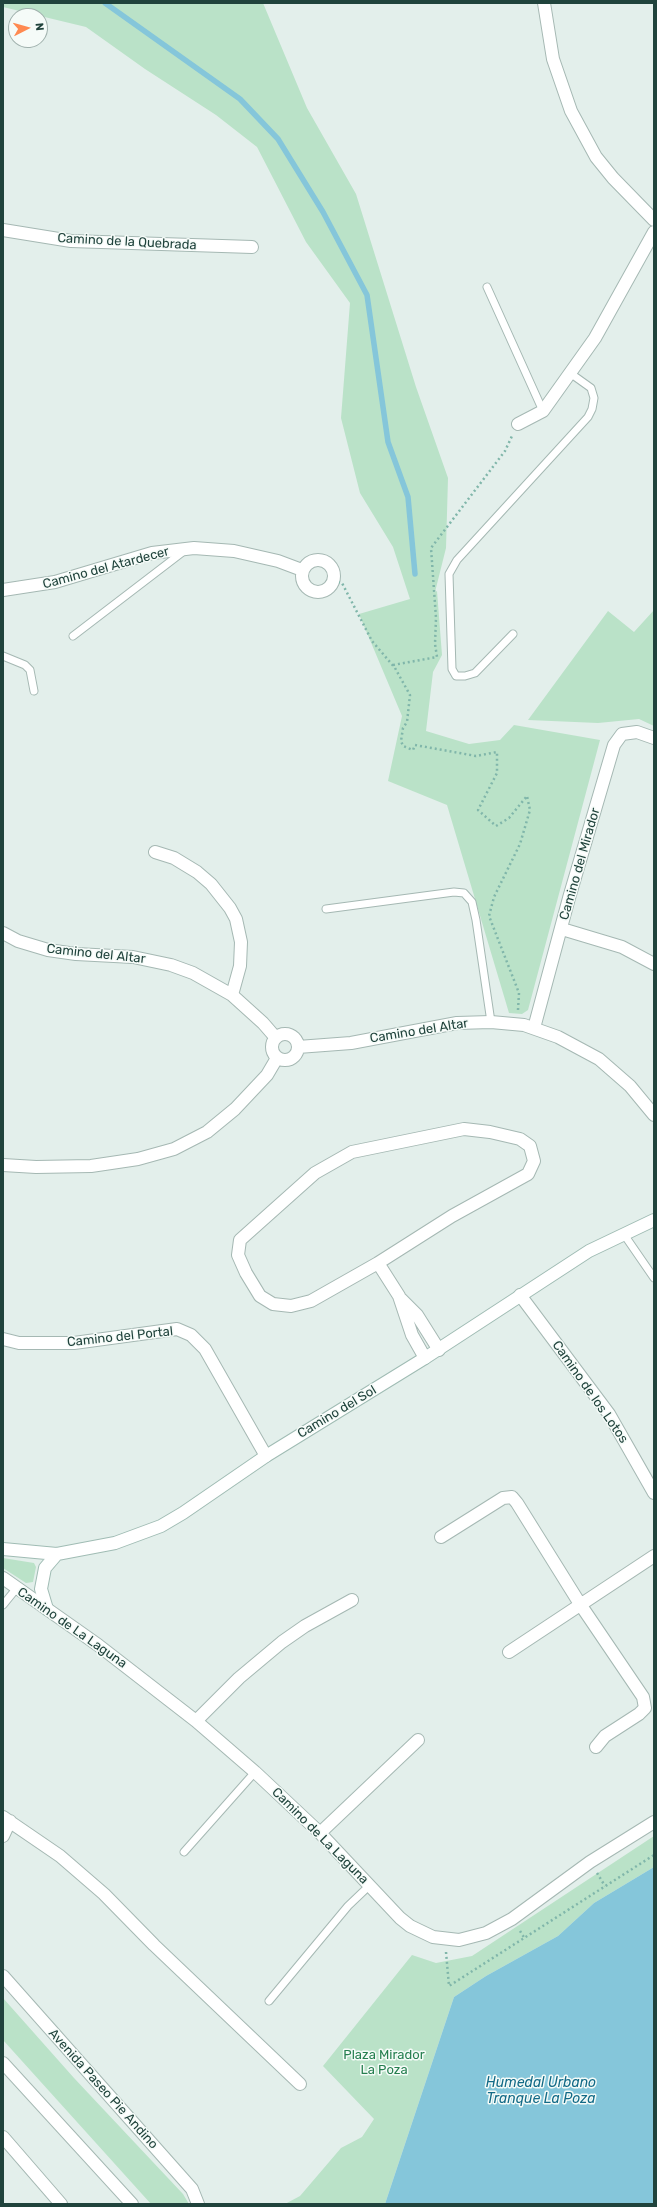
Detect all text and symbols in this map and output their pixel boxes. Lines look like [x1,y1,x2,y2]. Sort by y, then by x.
north arrow [8,8,48,48]
text: N [33,22,46,31]
street label: Camino de la Quebrada [57,231,197,253]
street label: Camino del Atardecer [41,544,171,592]
street label: Camino del Mirador [557,806,603,922]
street label: Camino del Altar [46,941,146,967]
street label: Camino del Altar [369,1016,469,1046]
street label: Camino del Portal [66,1324,174,1350]
street label: Camino de los Lotos [549,1338,631,1446]
street label: Camino del Sol [295,1382,379,1442]
street label: Camino de La Laguna [14,1584,130,1672]
street label: Camino de La Laguna [268,1784,372,1888]
street label: Avenida Paseo Pie Andino [45,2026,161,2152]
park label: Plaza Mirador La Poza [343,2047,425,2078]
water label: Humedal Urbano Tranque La Poza [486,2075,596,2108]

